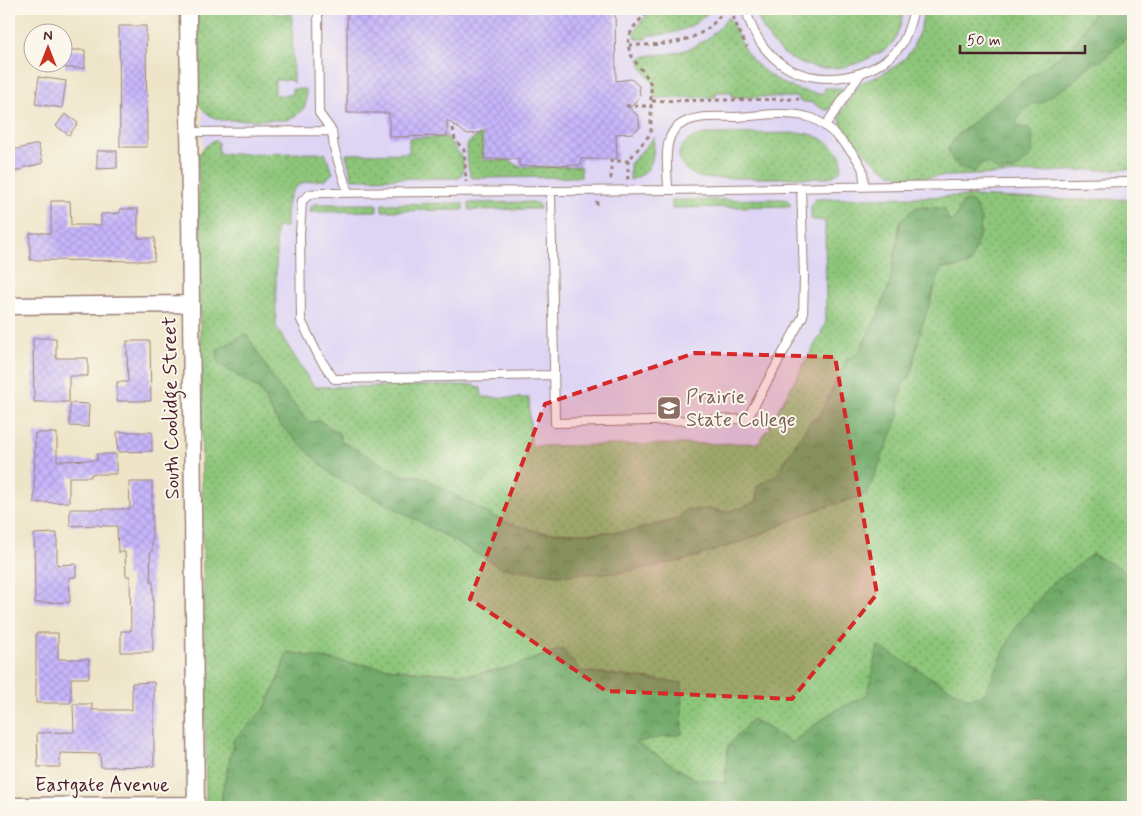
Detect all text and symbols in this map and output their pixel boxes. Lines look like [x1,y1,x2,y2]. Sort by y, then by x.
north arrow [22,22,72,72]
scale bar [960,22,1084,54]
text: N [43,27,53,45]
text: 50 m [967,31,1001,51]
street label: South Coolidge Street [156,316,189,500]
place label: Prairie State College [686,384,796,434]
school or university icon: Prairie State College [656,395,682,421]
street label: Eastgate Avenue [35,772,169,799]

